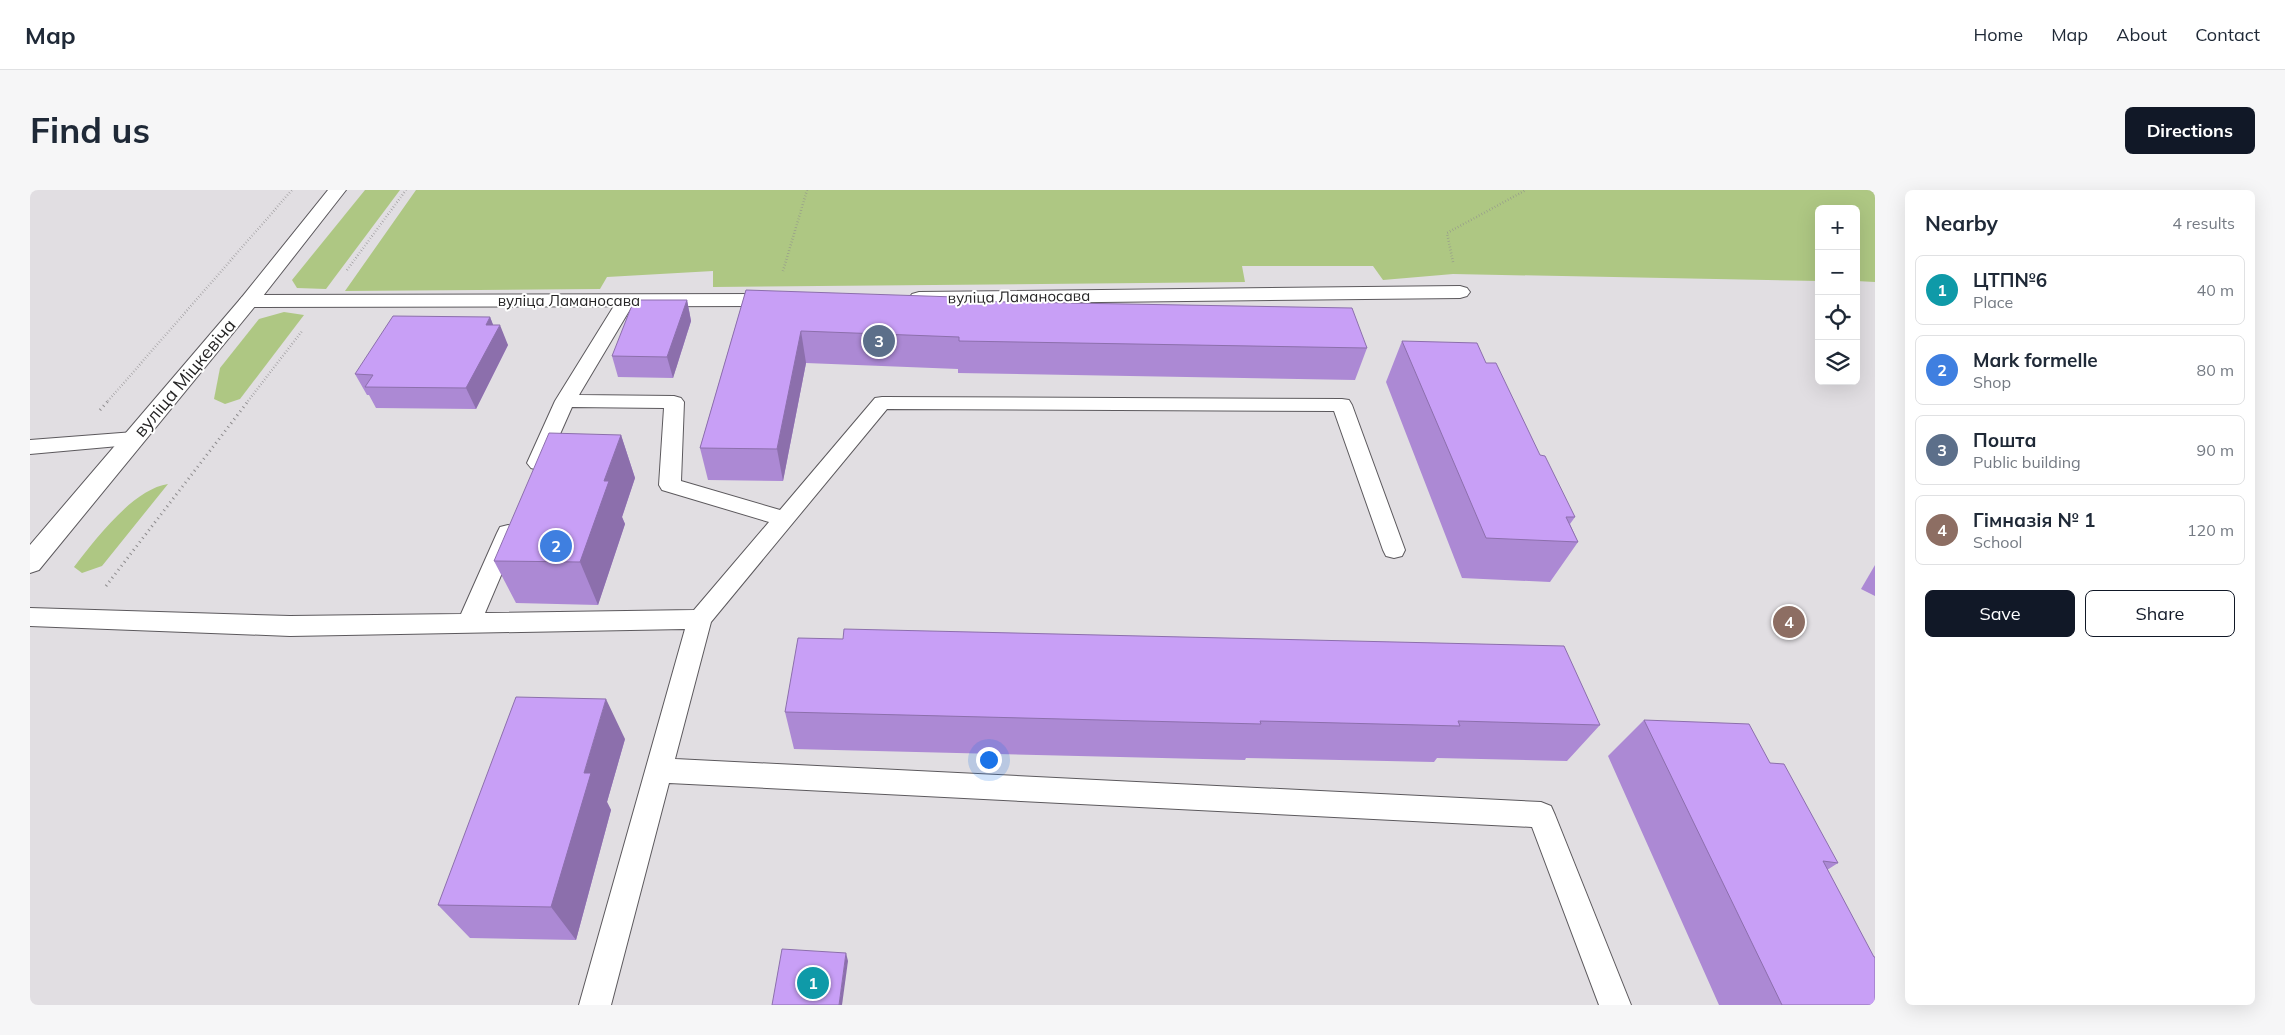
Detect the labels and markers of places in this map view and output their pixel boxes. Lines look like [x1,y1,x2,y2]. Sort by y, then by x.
pin: 3 [863,322,895,360]
pin: 2 [540,527,572,565]
pin: 4 [1773,603,1805,641]
pin: 1 [797,964,829,1002]

